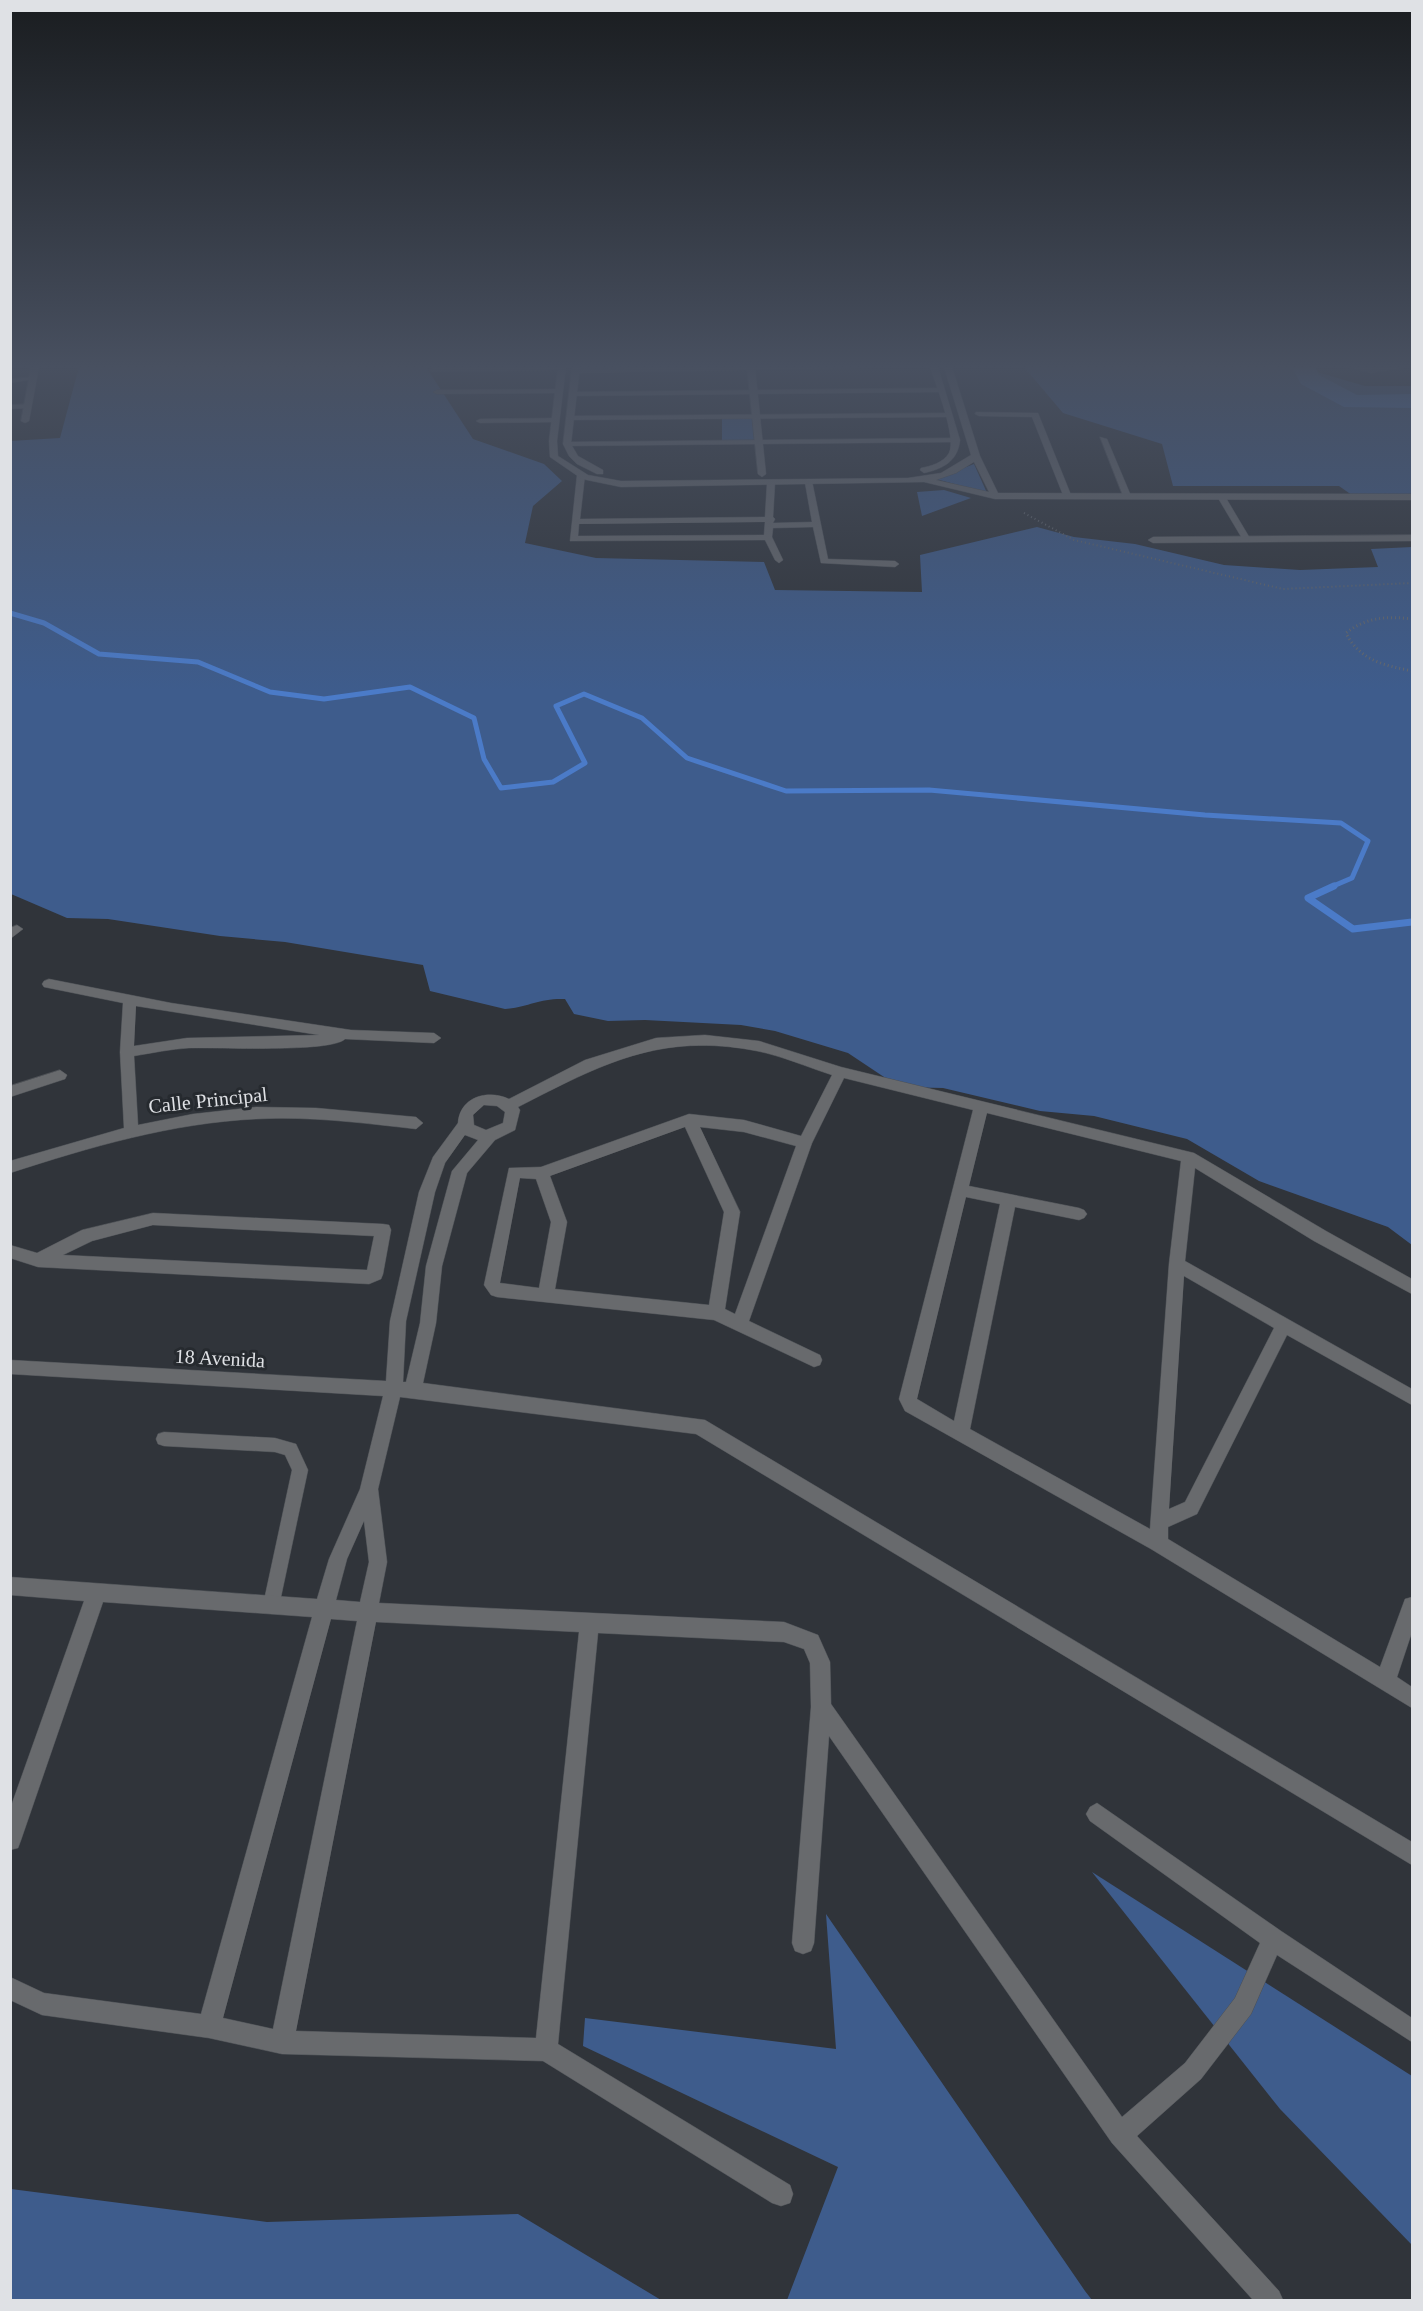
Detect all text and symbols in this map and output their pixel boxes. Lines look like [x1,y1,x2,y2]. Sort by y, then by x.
street label: Calle Principal [147,1083,269,1118]
street label: 18 Avenida [174,1345,266,1371]

